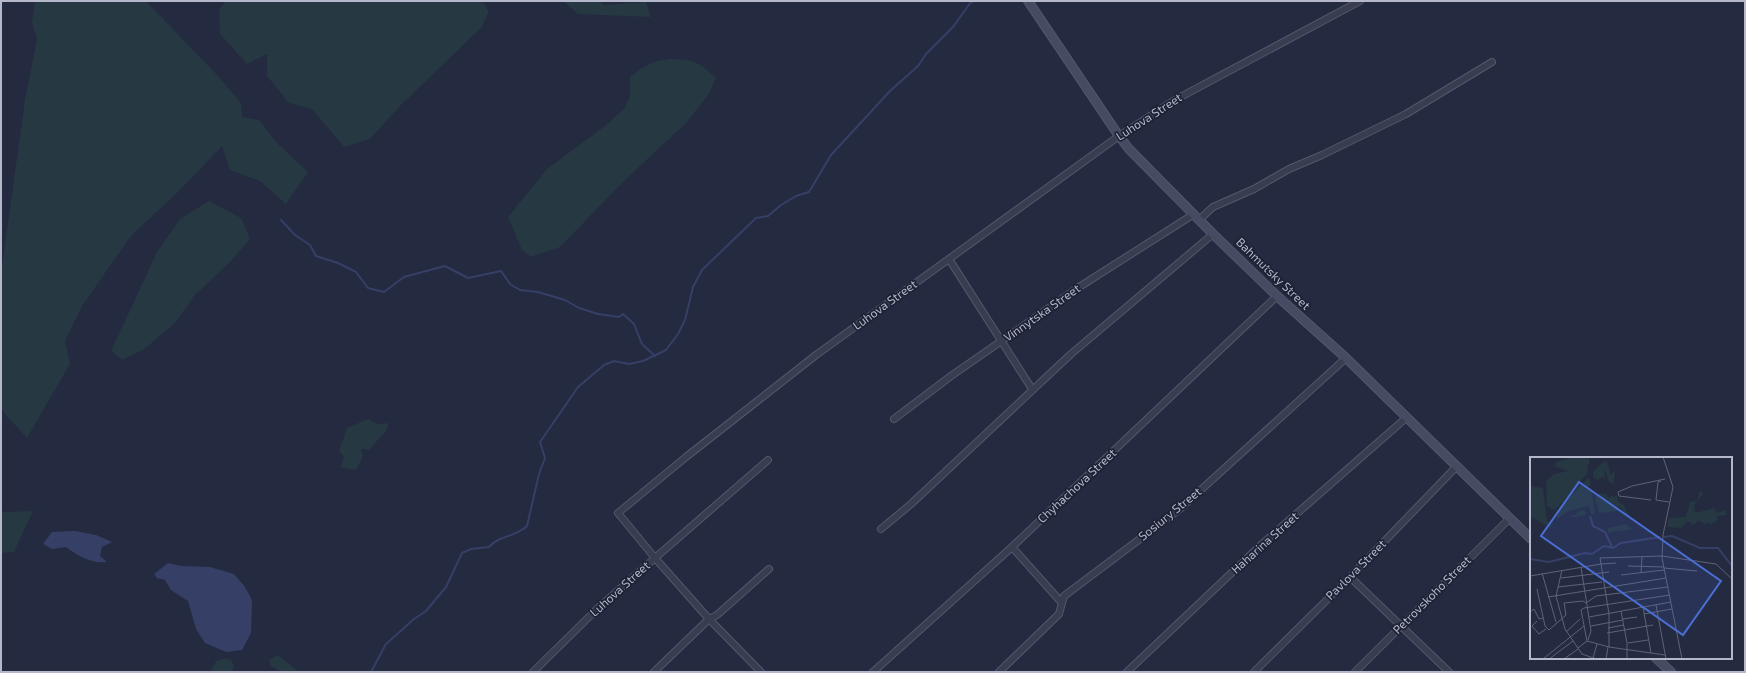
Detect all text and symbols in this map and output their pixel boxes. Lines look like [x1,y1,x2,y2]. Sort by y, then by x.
street label: Luhova Street [1113,89,1184,143]
street label: Bahmutsky Street [1234,234,1314,312]
street label: Luhova Street [850,276,919,332]
street label: Vinnytska Street [1001,280,1083,344]
street label: Chyhachova Street [1034,445,1119,525]
inset map [1530,457,1732,659]
street label: Sosiury Street [1135,483,1204,543]
street label: Haharina Street [1228,508,1301,576]
street label: Pavlova Street [1322,536,1389,602]
street label: Petrovskoho Street [1389,552,1473,636]
street label: Luhova Street [587,557,652,619]

